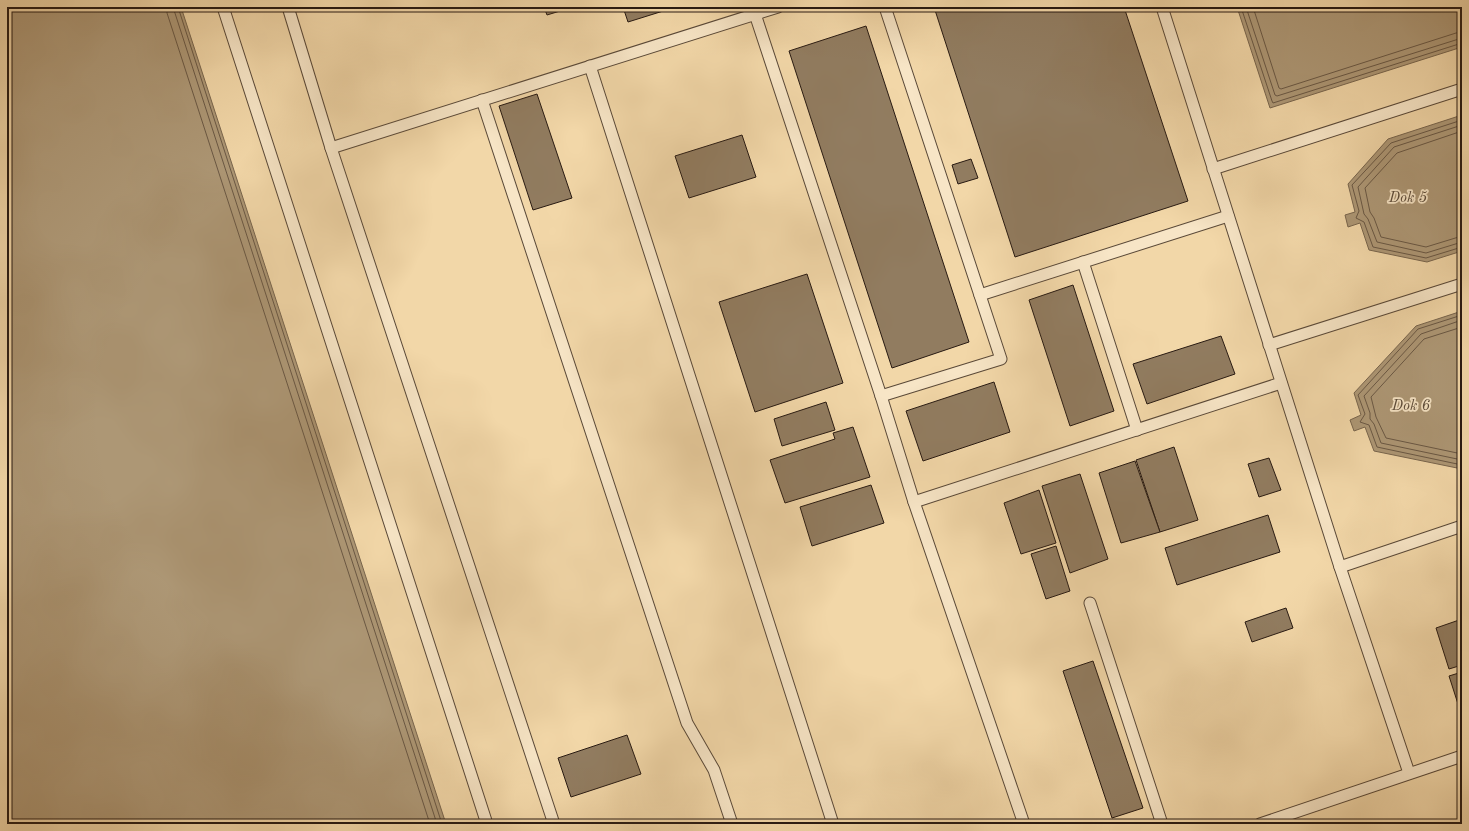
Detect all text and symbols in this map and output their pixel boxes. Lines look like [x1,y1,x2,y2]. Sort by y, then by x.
water label: Dok 5 [1388,190,1428,206]
water label: Dok 6 [1391,399,1431,414]

